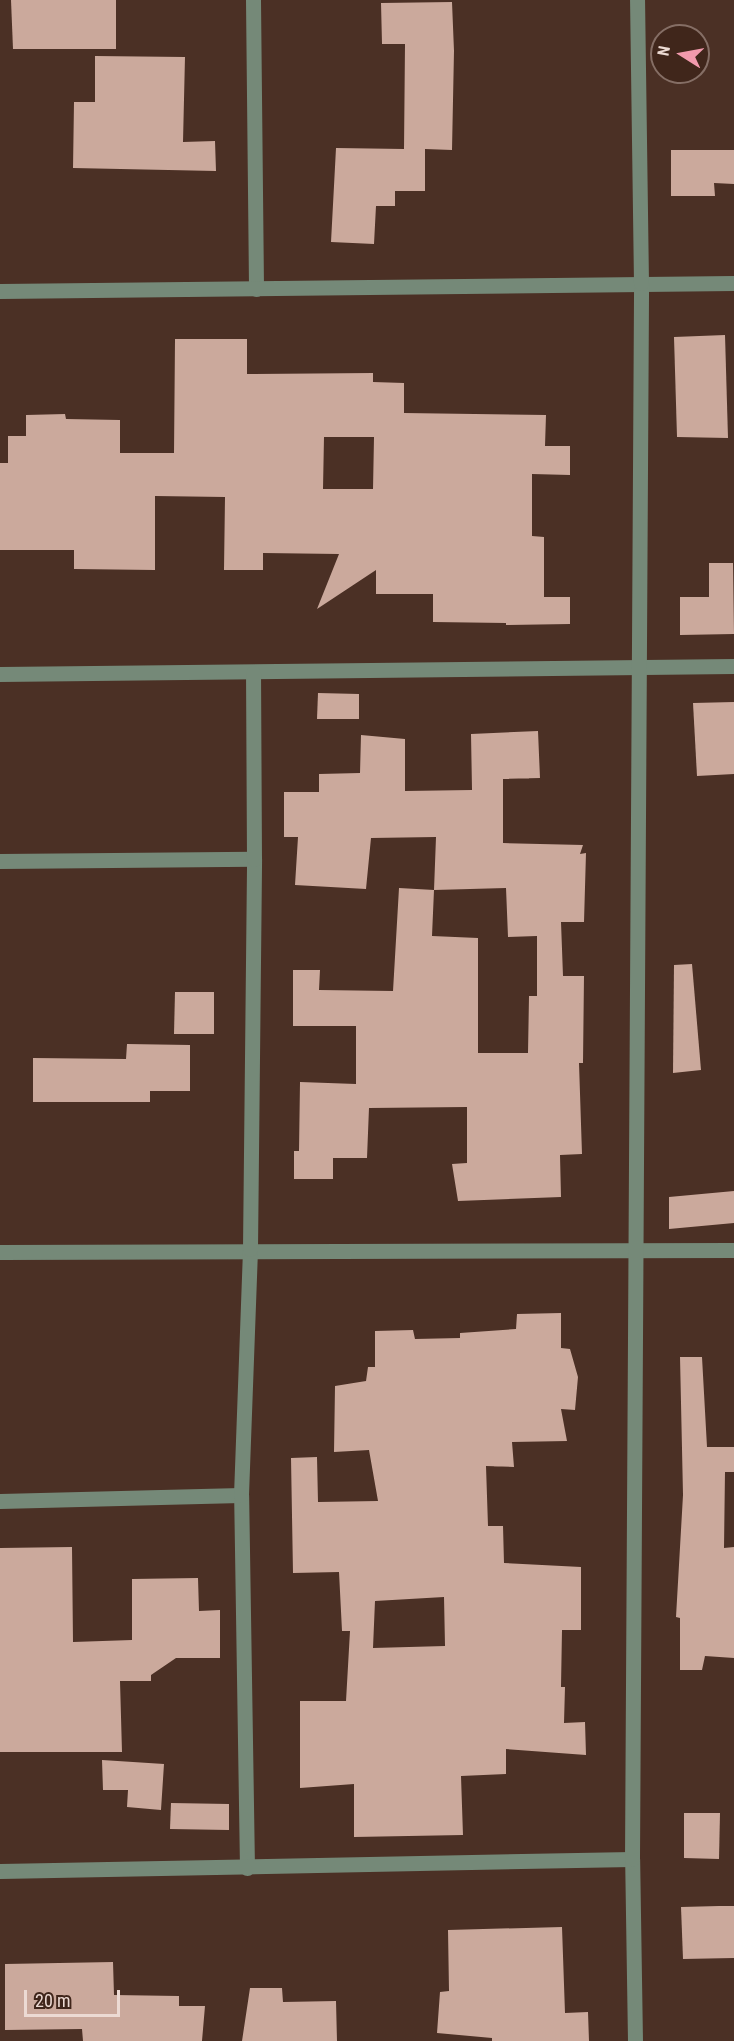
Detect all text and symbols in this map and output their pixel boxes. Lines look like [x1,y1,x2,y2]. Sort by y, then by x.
north arrow [650,24,710,84]
text: N [654,44,674,57]
scale bar [27,1978,123,2016]
text: 20 m [35,1990,70,2011]

